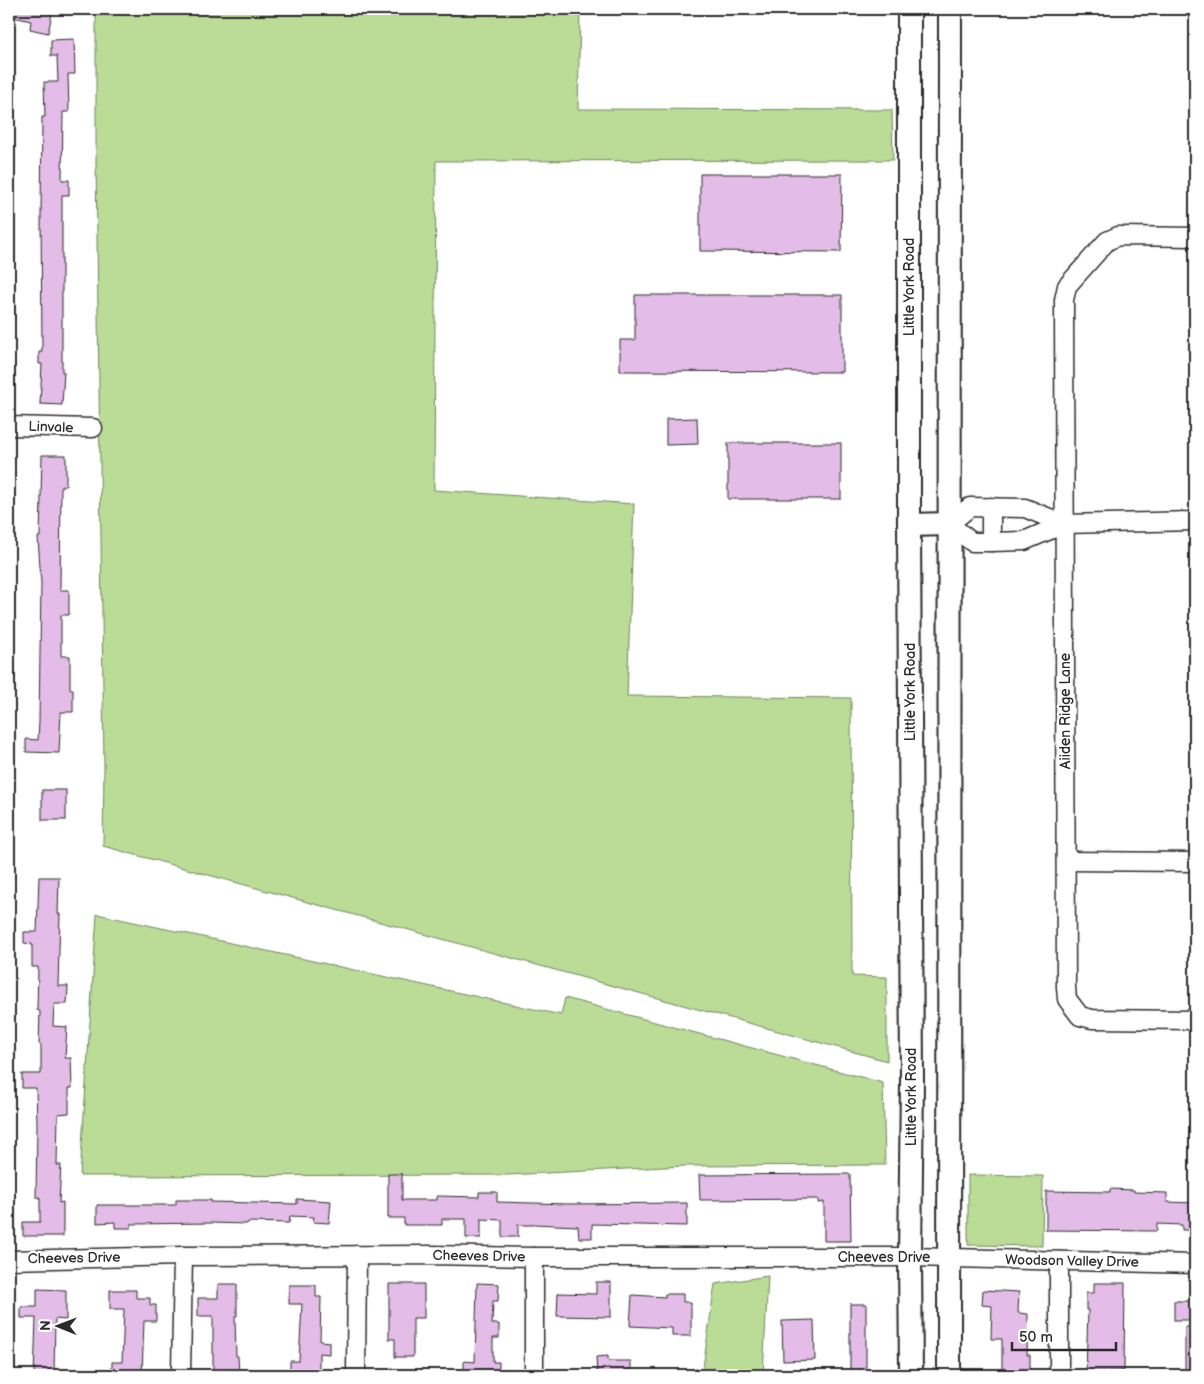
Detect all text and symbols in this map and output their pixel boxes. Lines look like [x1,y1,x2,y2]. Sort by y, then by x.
street label: Little York Road [901,238,918,336]
street label: Linvale [28,418,74,436]
street label: Little York Road [902,643,919,741]
street label: Aiiden Ridge Lane [1057,653,1074,769]
street label: Little York Road [903,1048,920,1146]
street label: Cheeves Drive [432,1247,526,1265]
street label: Cheeves Drive [27,1249,121,1267]
street label: Cheeves Drive [838,1249,930,1266]
street label: Woodson Valley Drive [1005,1251,1139,1271]
north arrow [32,1302,82,1352]
scale bar [1012,1319,1115,1351]
text: N [37,1320,54,1331]
text: 50 m [1019,1328,1053,1347]

